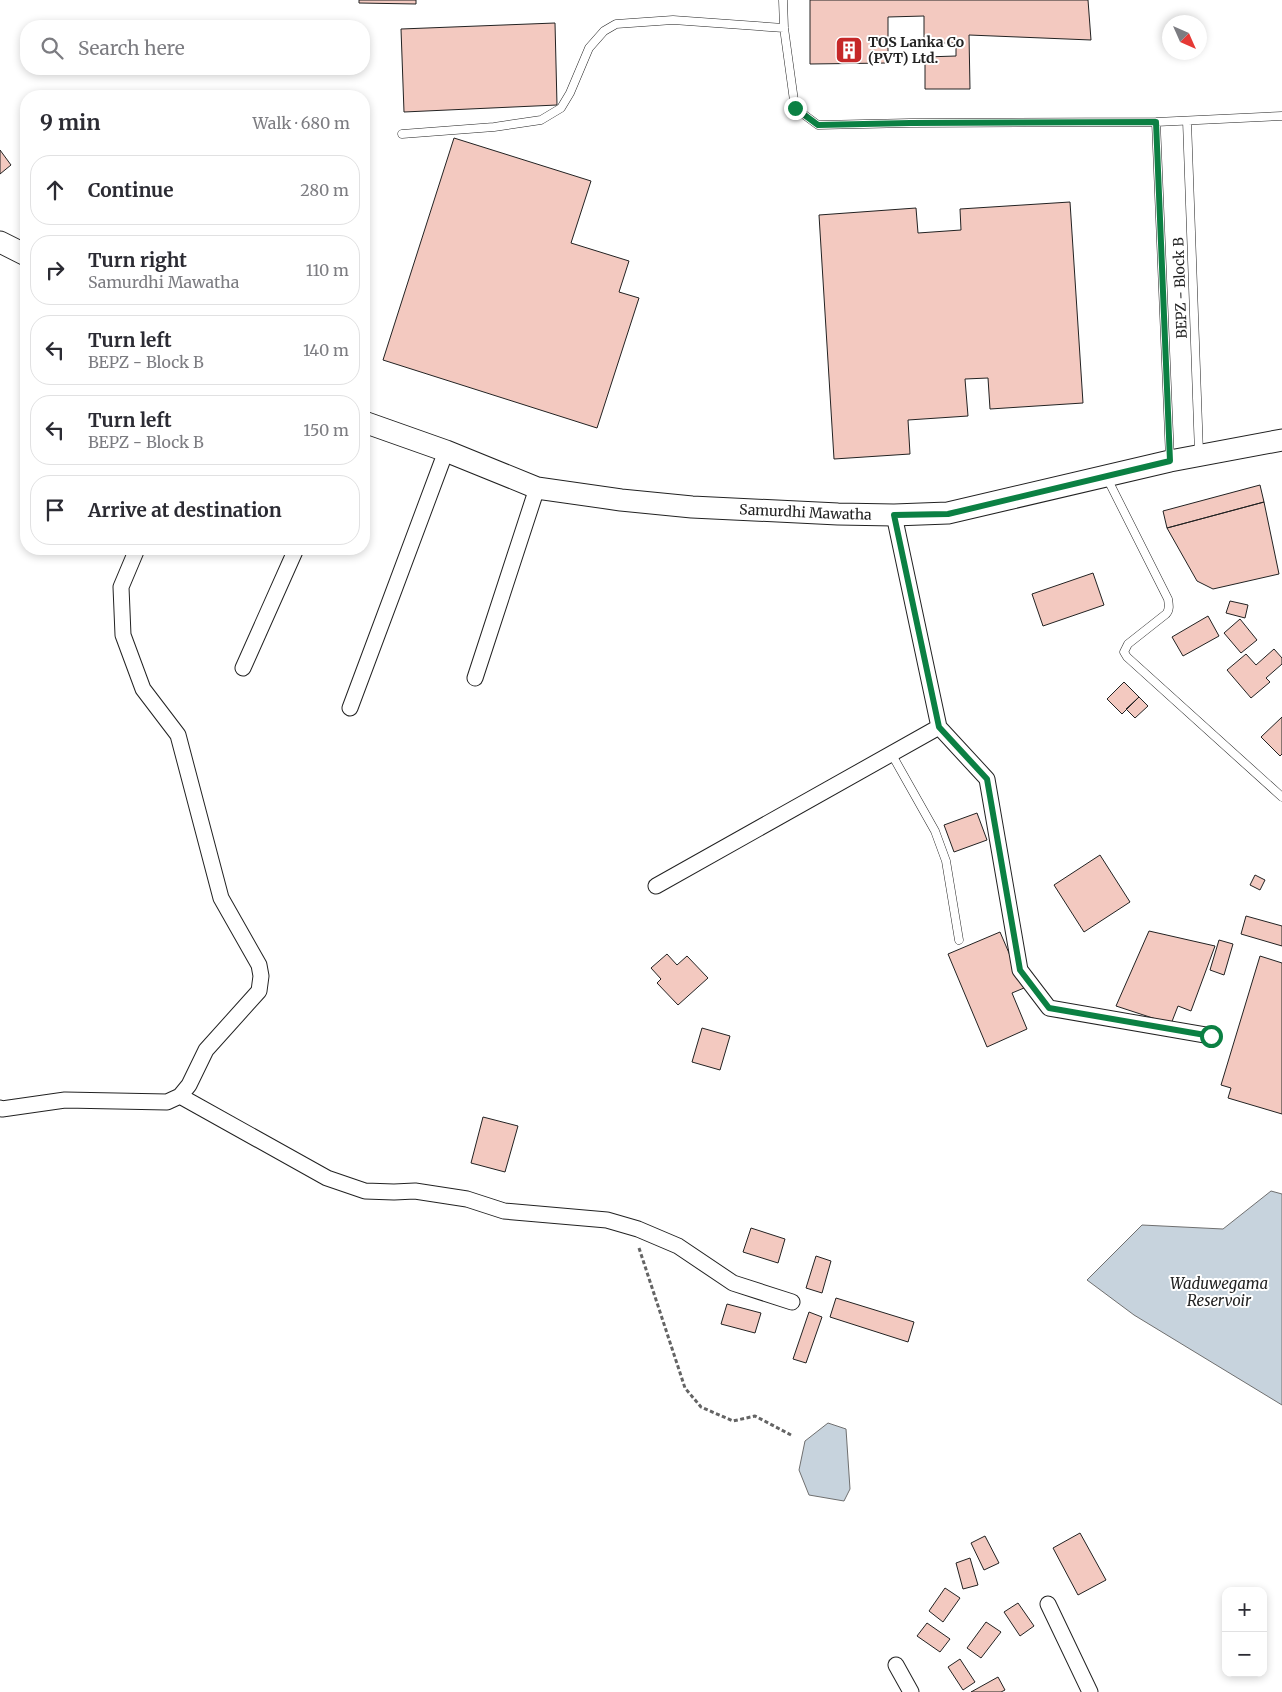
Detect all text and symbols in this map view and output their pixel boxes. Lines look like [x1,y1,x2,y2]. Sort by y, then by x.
north arrow [1162,15,1207,60]
search box [20,20,370,75]
place label: TOS Lanka Co (PVT) Ltd. [868,33,964,67]
icon: search [38,34,66,62]
building icon: TOS Lanka Co (PVT) Ltd. [834,35,864,65]
text: Search here [78,36,185,60]
route end [784,97,807,120]
text: 9 min [40,109,100,136]
text: Walk · 680 m [252,113,350,133]
icon: ahead [41,176,69,204]
text: Continue [88,178,174,202]
text: 280 m [300,180,349,200]
street label: BEPZ - Block B [1169,237,1191,339]
text: Turn right [88,248,187,272]
icon: right [41,256,69,284]
text: 110 m [306,260,349,280]
text: Samurdhi Mawatha [88,272,239,292]
text: Turn left [88,328,172,352]
icon: left [41,336,69,364]
text: 140 m [303,340,349,360]
text: BEPZ - Block B [88,352,204,372]
text: Turn left [88,408,172,432]
icon: left [41,416,69,444]
text: 150 m [303,420,349,440]
text: BEPZ - Block B [88,432,204,452]
icon: arrive [41,496,69,524]
text: Arrive at destination [88,498,282,522]
street label: Samurdhi Mawatha [739,500,872,524]
route start [1200,1025,1223,1048]
water label: Waduwegama Reservoir [1170,1274,1268,1310]
map controls [1222,1587,1267,1677]
button: + [1222,1587,1267,1632]
button: − [1222,1632,1267,1677]

